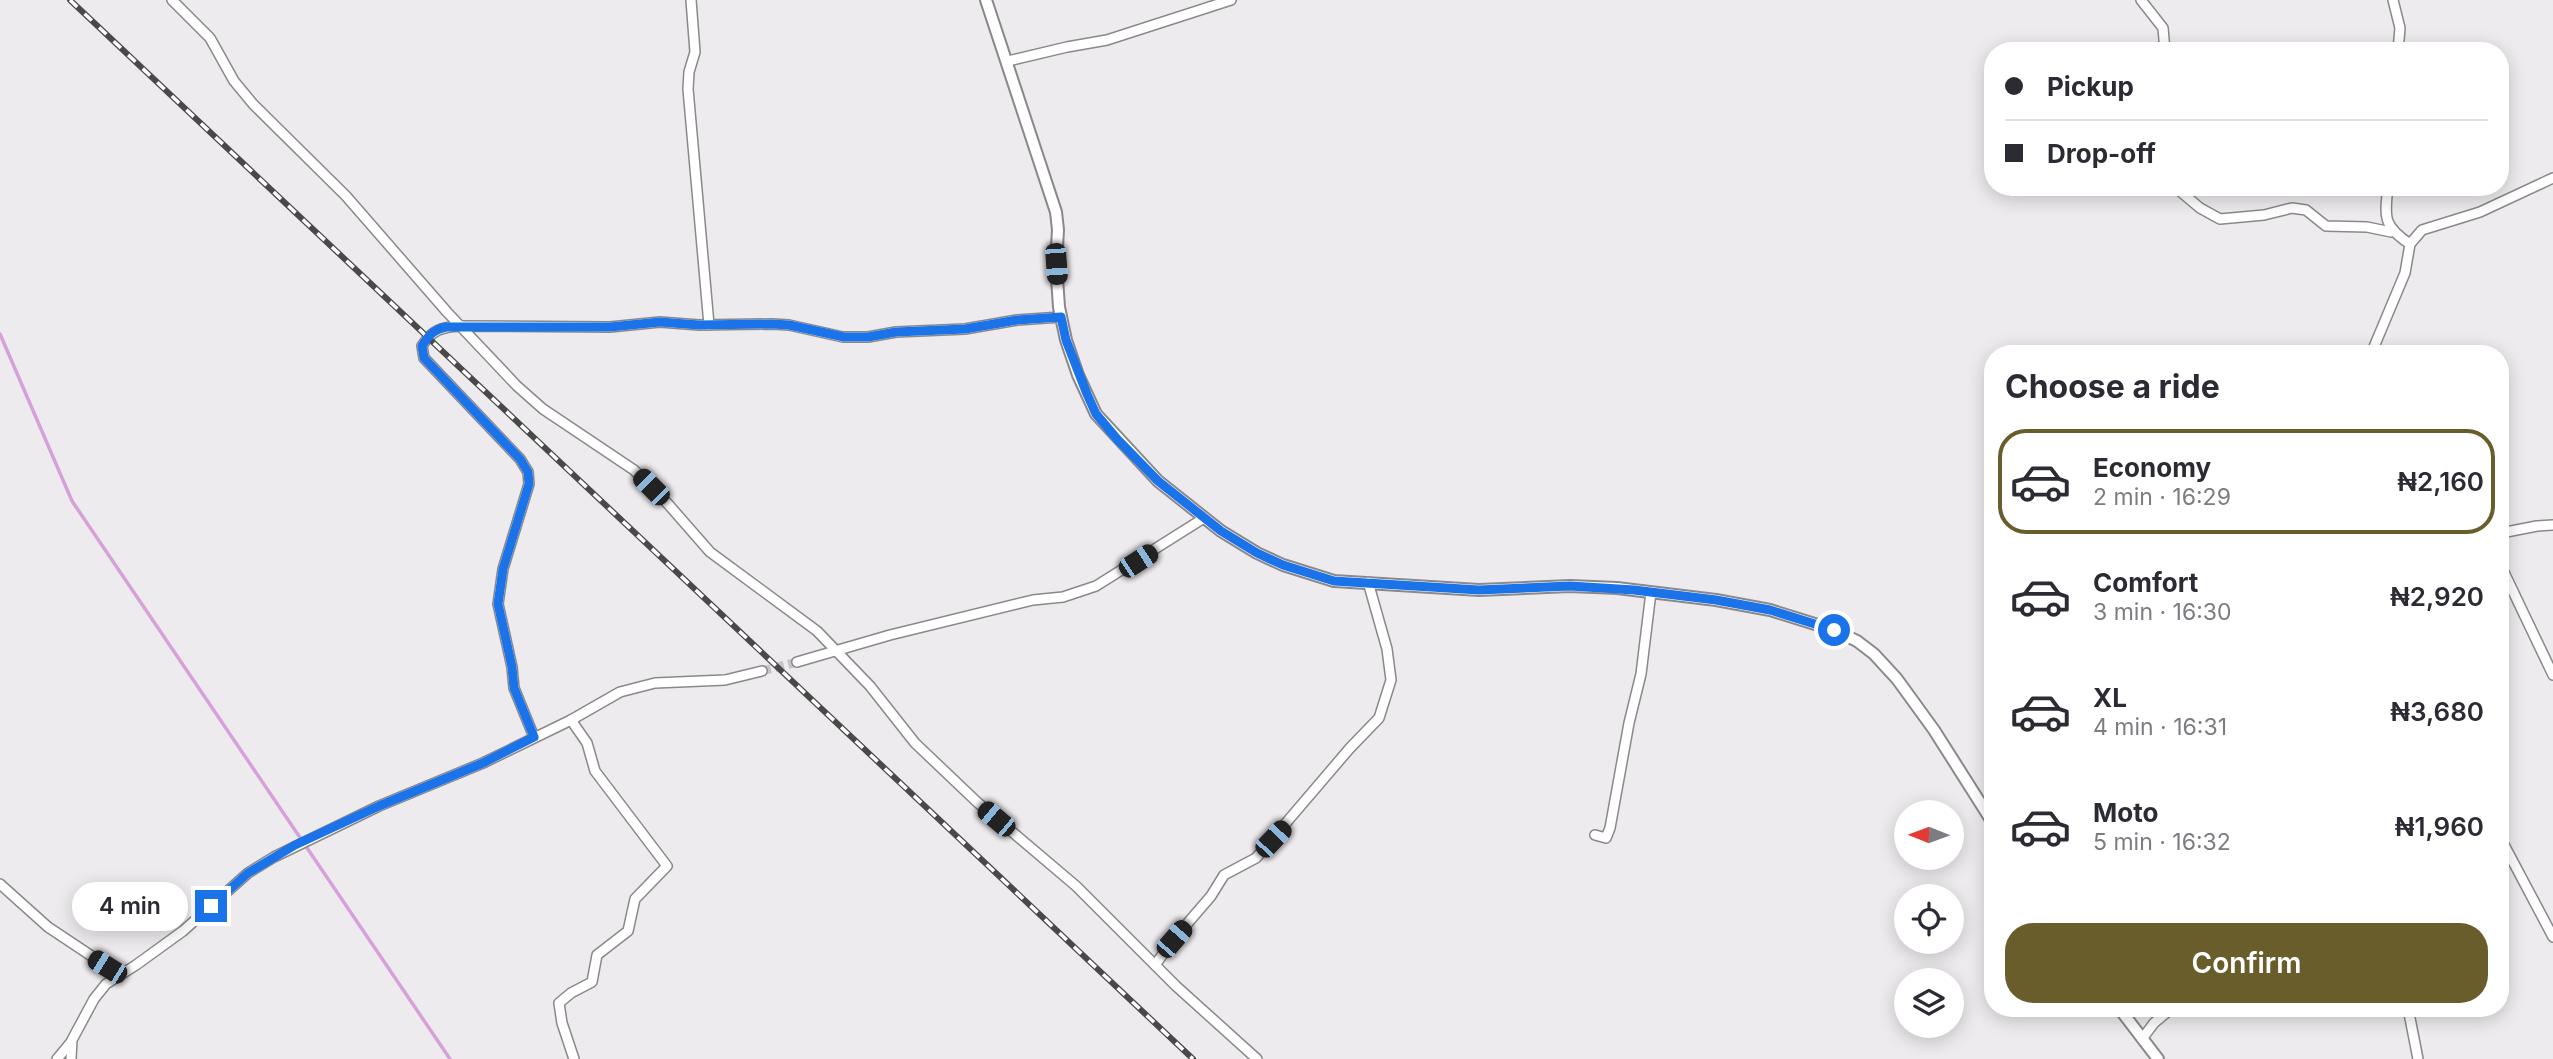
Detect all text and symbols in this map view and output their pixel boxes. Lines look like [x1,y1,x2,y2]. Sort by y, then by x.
text: Pickup [2047,71,2134,102]
text: Drop-off [2047,138,2156,169]
car [1045,242,1068,286]
text: Choose a ride [2005,367,2220,406]
icon: car [2009,450,2072,513]
text: Economy [2093,452,2211,483]
car [629,465,674,509]
text: ₦2,160 [2397,466,2484,497]
text: 2 min · 16:29 [2093,483,2231,511]
car [1115,541,1162,581]
icon: car [2009,565,2072,628]
text: Comfort [2093,567,2198,598]
text: ₦2,920 [2390,581,2484,612]
text: 3 min · 16:30 [2093,598,2232,626]
route start [1818,614,1850,646]
icon: car [2009,680,2072,743]
text: XL [2093,682,2127,713]
text: ₦3,680 [2390,696,2484,727]
text: 4 min · 16:31 [2093,713,2227,741]
icon: car [2009,795,2072,858]
car [974,797,1019,841]
text: Moto [2093,797,2158,828]
north arrow [1894,800,1964,870]
map controls [1894,800,1964,1038]
text: ₦1,960 [2395,811,2484,842]
car [1251,816,1296,862]
text: 5 min · 16:32 [2093,828,2231,856]
callout: 4 min [71,881,186,930]
button: locate [1894,884,1964,954]
route end [195,890,227,922]
text: 4 min [99,892,161,920]
car [1153,916,1196,962]
button: Confirm [2005,923,2488,1003]
car [84,947,131,987]
button: layers [1894,968,1964,1038]

